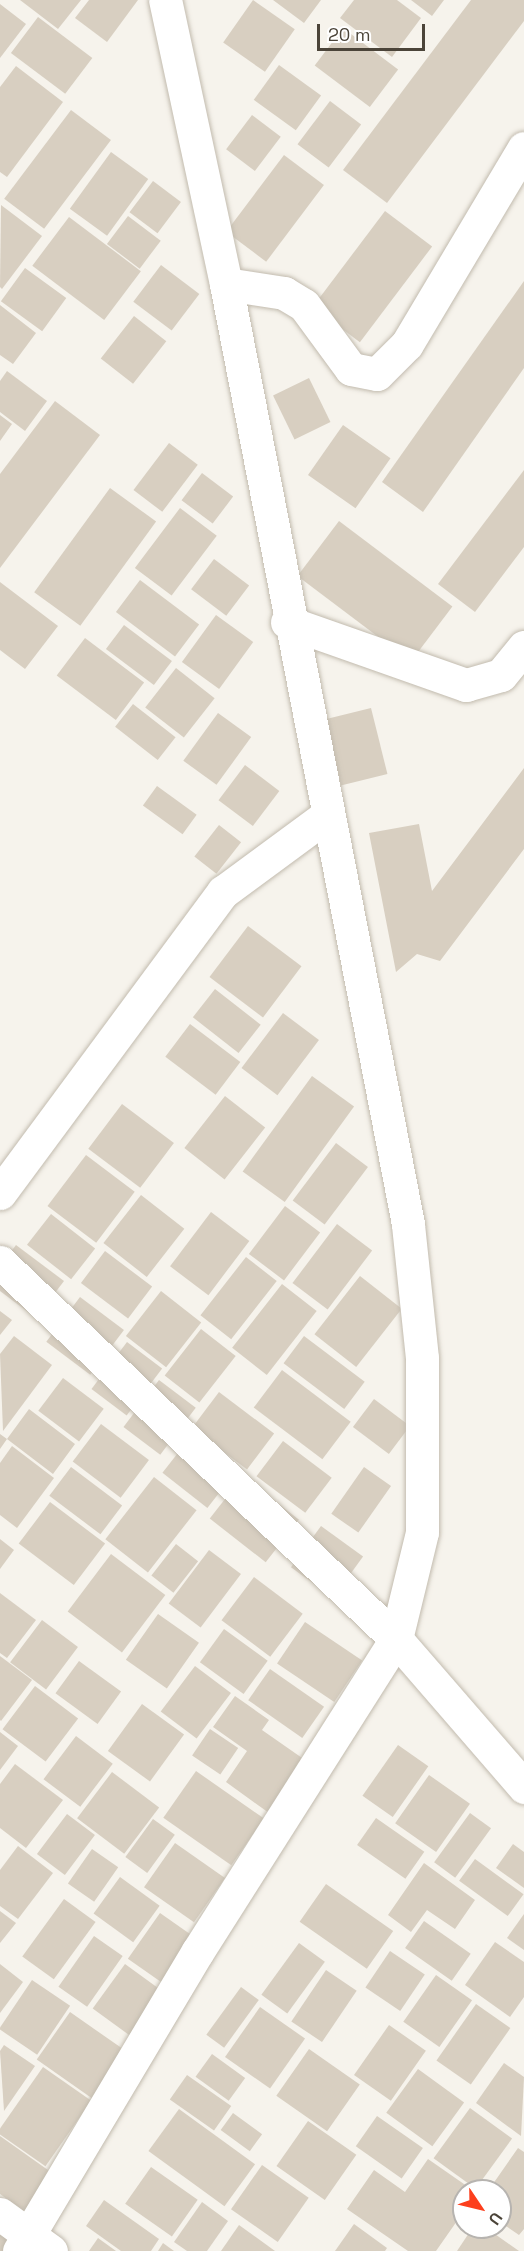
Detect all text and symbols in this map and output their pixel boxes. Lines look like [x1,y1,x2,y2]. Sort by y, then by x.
scale bar [320,12,428,50]
text: 20 m [328,23,371,46]
north arrow [452,2179,512,2239]
text: U [484,2208,507,2229]

